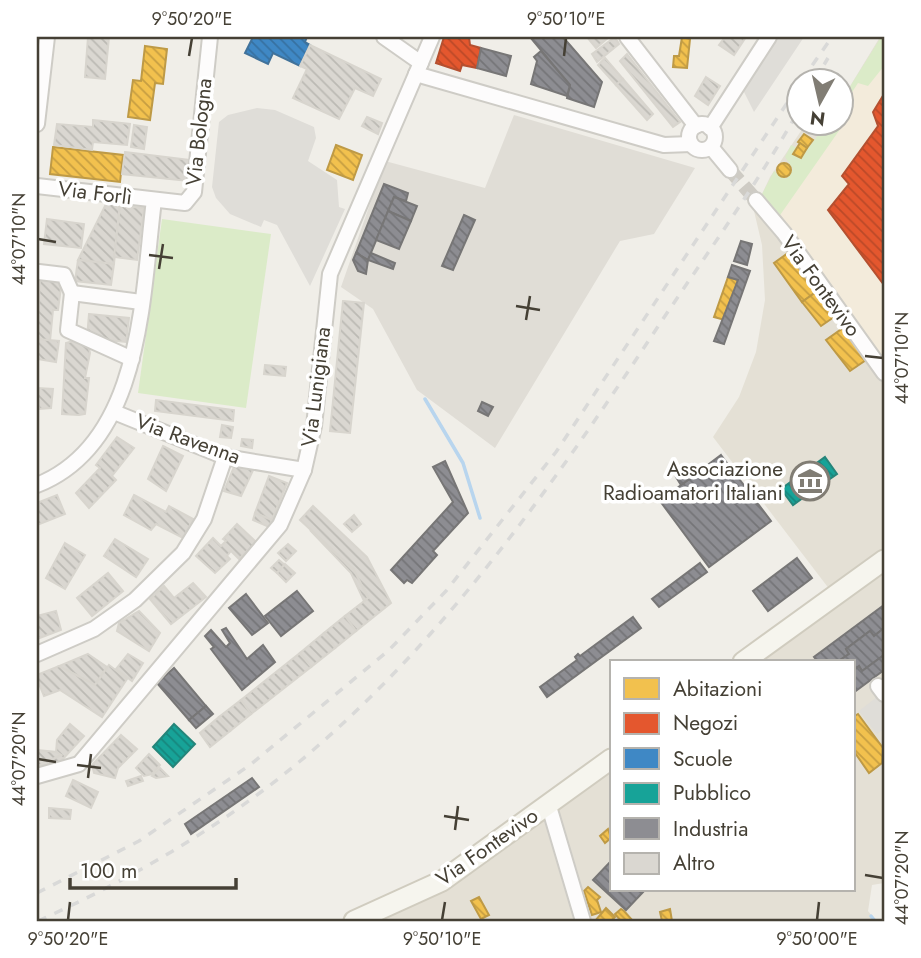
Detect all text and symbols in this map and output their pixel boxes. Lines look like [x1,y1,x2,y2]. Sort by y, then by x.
text: 9°50'20"E [152,6,232,32]
text: 9°50'10"E [527,6,605,32]
north arrow [785,66,855,136]
street label: Via Bologna [178,77,220,187]
text: N [808,104,827,133]
street label: Via Forlì [56,174,134,212]
text: 44°07'10"N [6,193,32,285]
street label: Via Fontevivo [774,229,868,343]
text: 44°07'10"N [889,312,915,404]
street label: Via Lunigiana [294,325,338,449]
street label: Via Ravenna [131,406,245,472]
place label: Associazione Radioamatori Italiani [603,454,783,508]
museum icon: Associazione Radioamatori Italiani [789,460,831,502]
legend [610,660,855,892]
text: Abitazioni [673,674,763,704]
text: Negozi [673,708,738,738]
text: 44°07'20"N [6,712,32,806]
text: Scuole [673,744,733,774]
text: Pubblico [673,778,751,808]
street label: Via Fontevivo [430,801,544,893]
text: Industria [673,814,748,844]
text: 44°07'20"N [889,831,915,925]
scale bar [70,846,236,890]
text: Altro [673,848,715,878]
text: 100 m [80,856,137,886]
text: 9°50'20"E [28,926,108,952]
text: 9°50'10"E [403,926,481,952]
text: 9°50'00"E [776,926,858,952]

